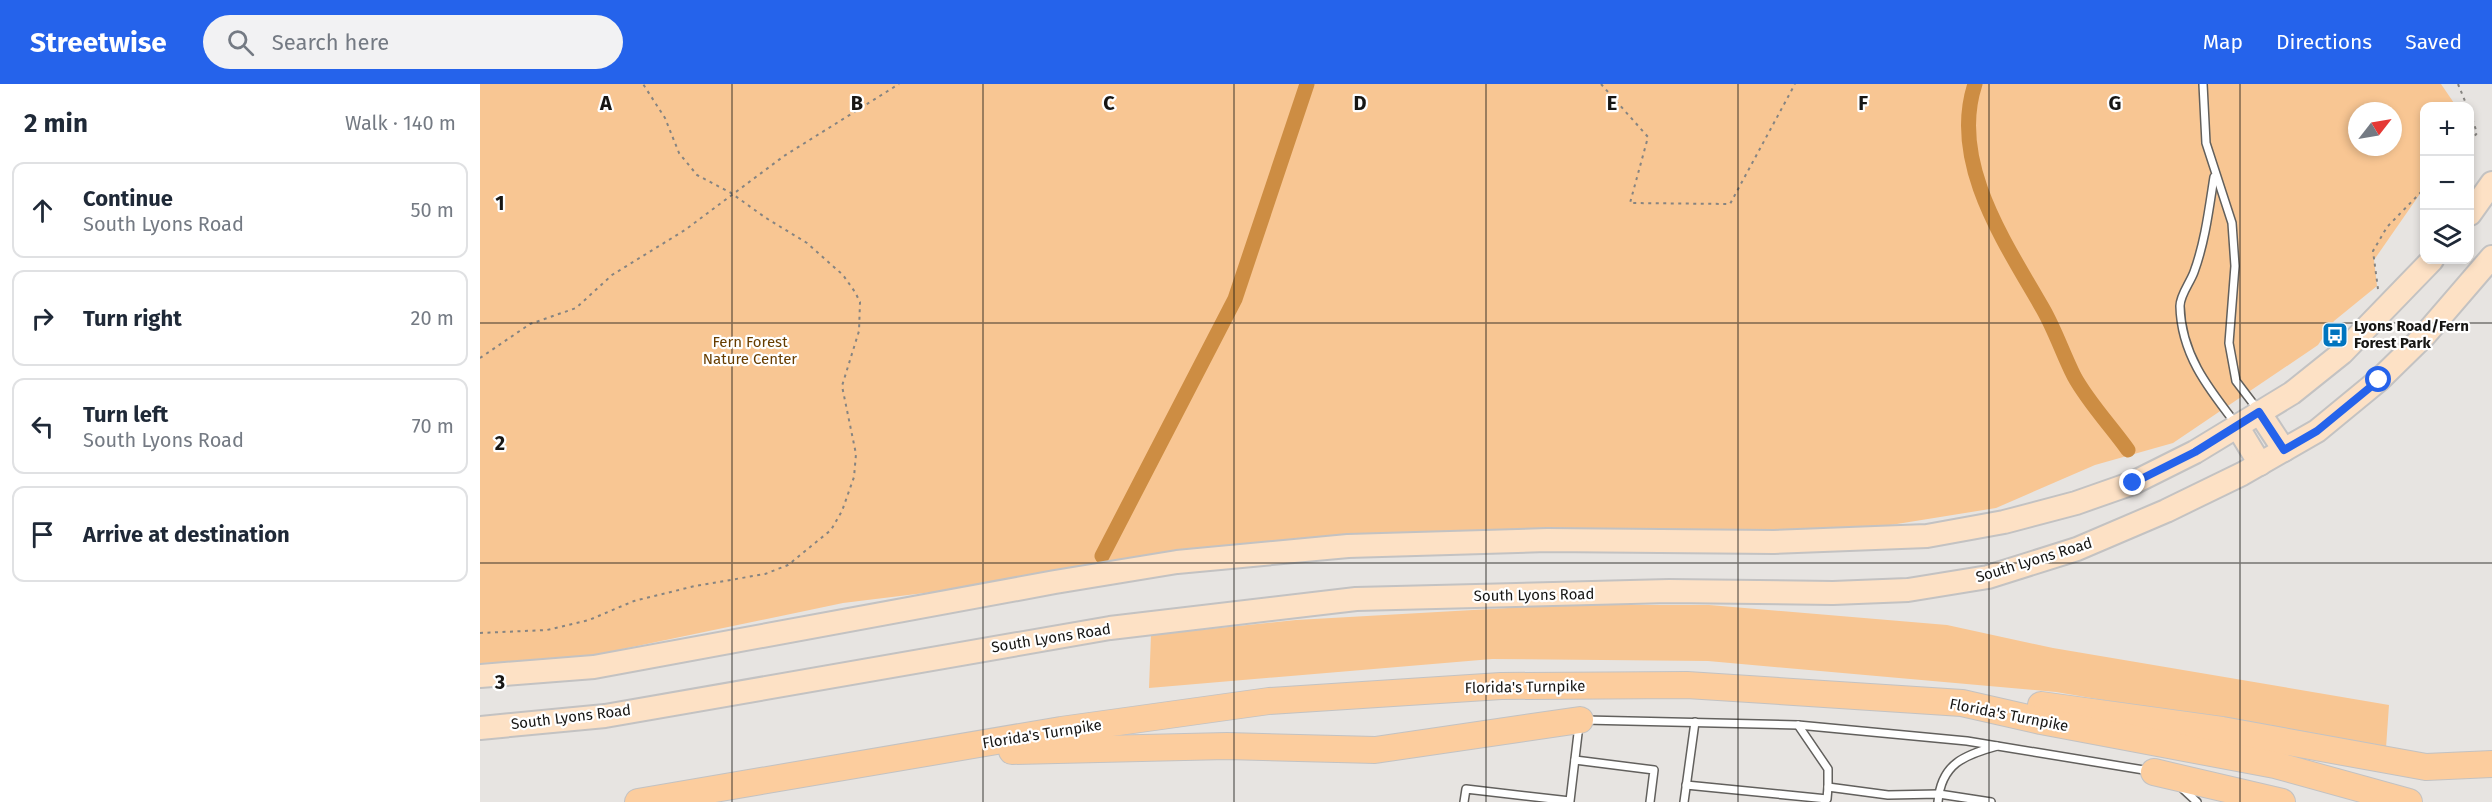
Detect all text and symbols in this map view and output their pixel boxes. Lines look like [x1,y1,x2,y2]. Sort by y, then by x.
search box [203,15,623,69]
text: Streetwise [30,26,167,59]
icon: search [224,26,257,59]
text: Search here [272,29,389,56]
text: Map [2203,29,2243,55]
text: Directions [2276,29,2372,55]
text: Saved [2405,29,2462,55]
text: A [599,91,613,115]
text: B [851,91,863,115]
text: C [1103,91,1115,115]
text: D [1353,91,1367,115]
text: E [1607,91,1617,115]
text: F [1858,91,1868,115]
text: G [2109,91,2121,115]
north arrow [2348,102,2402,156]
map controls [2420,102,2474,264]
button: + [2420,102,2474,156]
text: 2 min [24,108,88,139]
text: Walk · 140 m [345,111,456,135]
button: − [2420,156,2474,210]
text: Continue [83,185,173,212]
text: 1 [495,191,505,215]
icon: ahead [26,194,59,227]
text: 50 m [410,198,454,222]
button: layers [2420,210,2474,264]
text: South Lyons Road [83,212,244,236]
icon: right [26,302,59,335]
text: Turn right [83,305,182,332]
text: 20 m [411,306,454,330]
place label: Lyons Road/Fern Forest Park [2354,317,2469,352]
bus stop icon: Lyons Road/Fern Forest Park [2320,320,2350,350]
park label: Fern Forest Nature Center [703,333,797,368]
route start [2365,366,2391,392]
text: Turn left [83,401,168,428]
icon: left [26,410,59,443]
text: 70 m [412,414,454,438]
text: South Lyons Road [83,428,244,452]
text: 2 [495,431,505,455]
route end [2119,469,2145,495]
icon: arrive [26,518,59,551]
text: Arrive at destination [83,521,290,548]
street label: South Lyons Road [1974,534,2094,586]
street label: South Lyons Road [1473,585,1595,605]
street label: South Lyons Road [990,620,1112,656]
text: 3 [494,670,505,694]
street label: Florida's Turnpike [1464,677,1586,697]
street label: Florida's Turnpike [1948,695,2070,735]
street label: South Lyons Road [510,701,632,733]
street label: Florida's Turnpike [981,716,1103,752]

